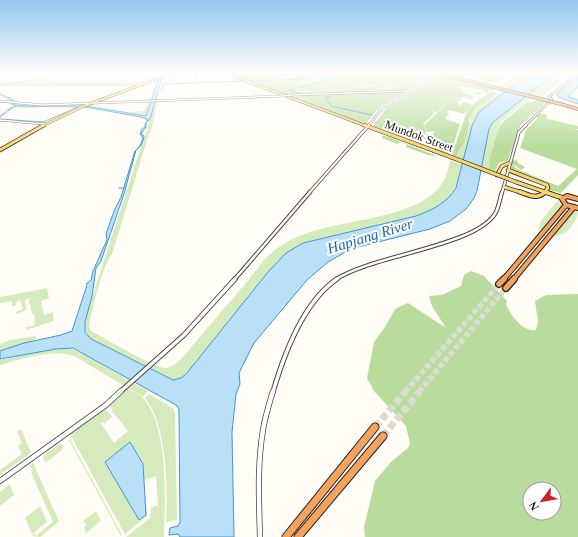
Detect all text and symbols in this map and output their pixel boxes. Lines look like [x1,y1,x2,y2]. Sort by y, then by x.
street label: Mundok Street [383,117,456,155]
water label: Hapjang River [324,215,415,257]
north arrow [522,481,562,521]
text: N [526,500,541,513]

